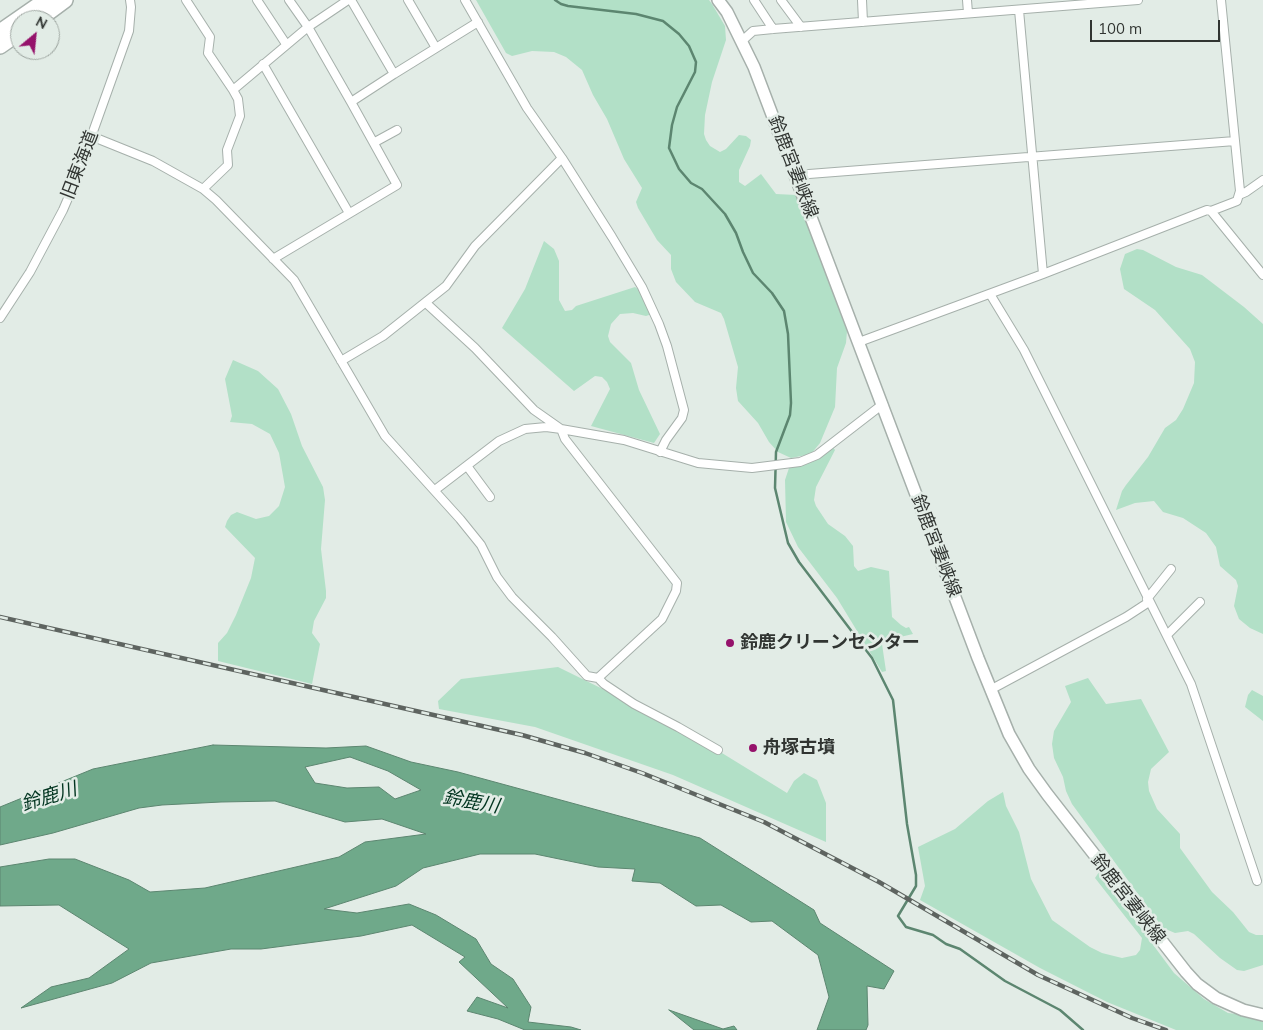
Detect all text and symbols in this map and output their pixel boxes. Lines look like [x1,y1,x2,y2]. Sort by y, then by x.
north arrow [10,10,60,60]
scale bar [1093,10,1223,42]
text: N [33,12,50,33]
text: 100 m [1098,19,1142,38]
street label: 鈴鹿宮妻峡線 [764,113,822,221]
street label: 旧東海道 [57,128,103,202]
street label: 鈴鹿宮妻峡線 [907,492,965,600]
place label: 鈴鹿クリーンセンター [740,632,920,654]
marker: 鈴鹿クリーンセンター [724,637,736,649]
place label: 舟塚古墳 [763,737,835,759]
marker: 舟塚古墳 [747,742,759,754]
water label: 鈴鹿川 [18,778,80,816]
water label: 鈴鹿川 [441,786,501,818]
street label: 鈴鹿宮妻峡線 [1086,850,1170,948]

